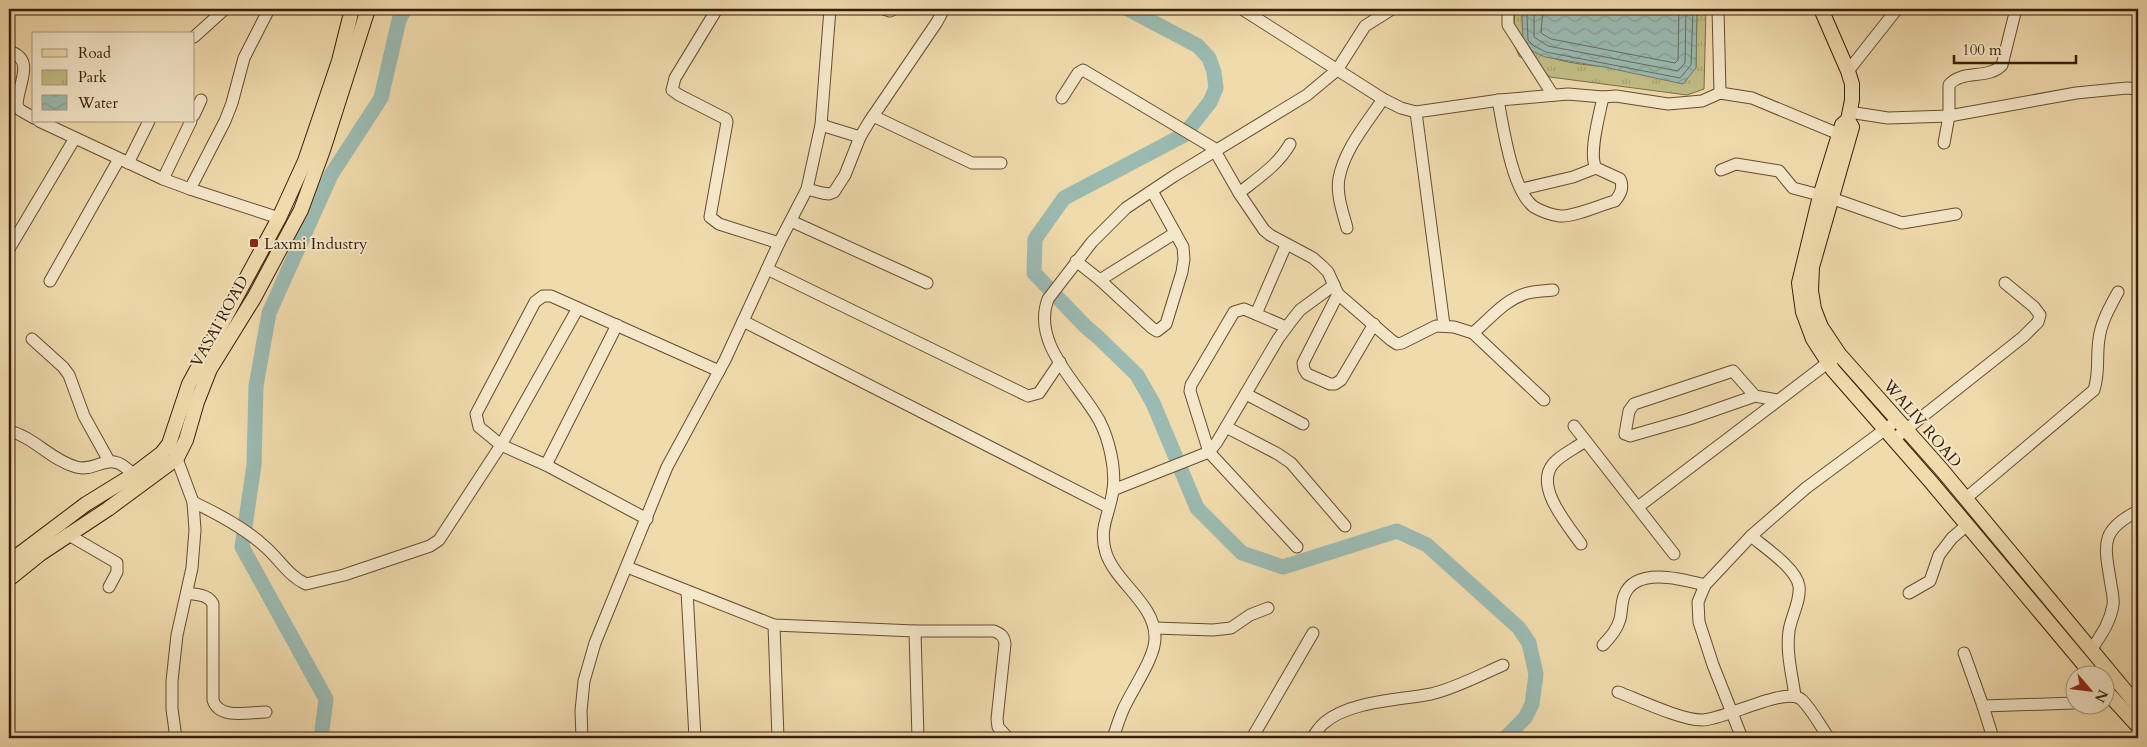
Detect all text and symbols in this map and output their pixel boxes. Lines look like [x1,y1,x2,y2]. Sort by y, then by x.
legend [32,32,195,122]
scale bar [1954,32,2077,64]
text: 100 m [1962,40,2002,60]
text: Road [78,43,111,63]
text: Park [78,67,107,87]
text: Water [77,93,119,113]
place label: Laxmi Industry [264,233,368,255]
marker: Laxmi Industry [248,237,260,249]
street label: VASAI ROAD [186,272,254,371]
street label: WALIV ROAD [1877,374,1966,472]
north arrow [2064,664,2114,714]
text: N [2090,686,2112,706]

